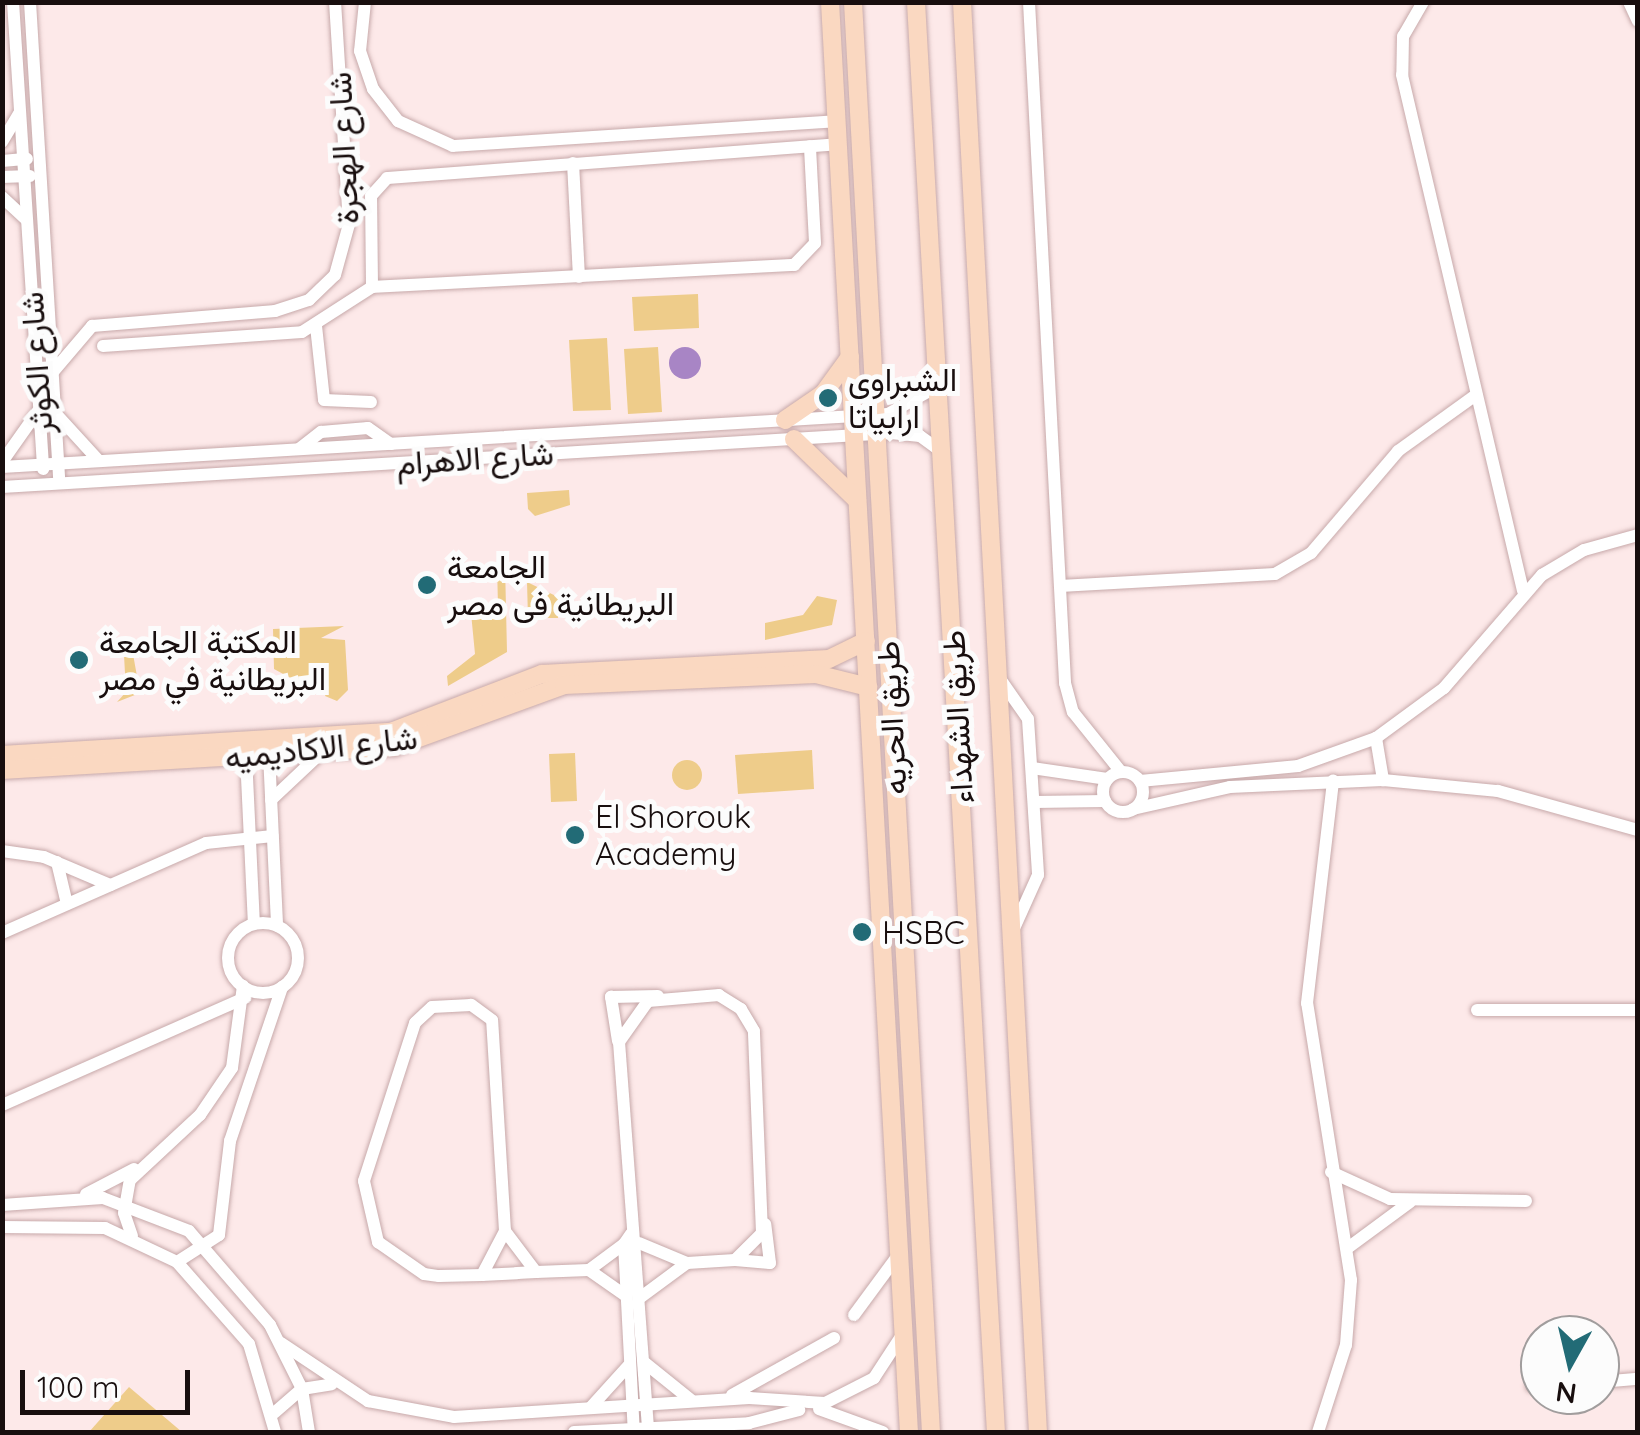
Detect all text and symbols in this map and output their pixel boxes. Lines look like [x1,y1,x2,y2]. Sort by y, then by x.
street label: شارع الهجرة [320,71,366,225]
street label: شارع الكوثر [12,291,60,435]
place label: الشبراوى ارابياتا [848,361,957,436]
marker: الشبراوى ارابياتا [817,387,839,409]
street label: شارع الاهرام [395,433,555,483]
place label: الجامعة البريطانية فى مصر [447,548,674,623]
marker: الجامعة البريطانية فى مصر [416,574,438,596]
place label: المكتبة الجامعة البريطانية في مصر [99,623,326,698]
street label: طريق الشهداء [933,629,981,805]
street label: طريق الحريه [868,640,914,796]
marker: المكتبة الجامعة البريطانية في مصر [68,649,90,671]
street label: شارع الاكاديميه [223,718,419,776]
place label: El Shorouk Academy [595,798,751,873]
marker: El Shorouk Academy [564,824,586,846]
place label: HSBC [882,913,965,951]
marker: HSBC [851,921,873,943]
north arrow [1520,1315,1620,1415]
scale bar [25,1350,195,1412]
text: 100 m [37,1368,119,1406]
text: N [1553,1374,1579,1412]

